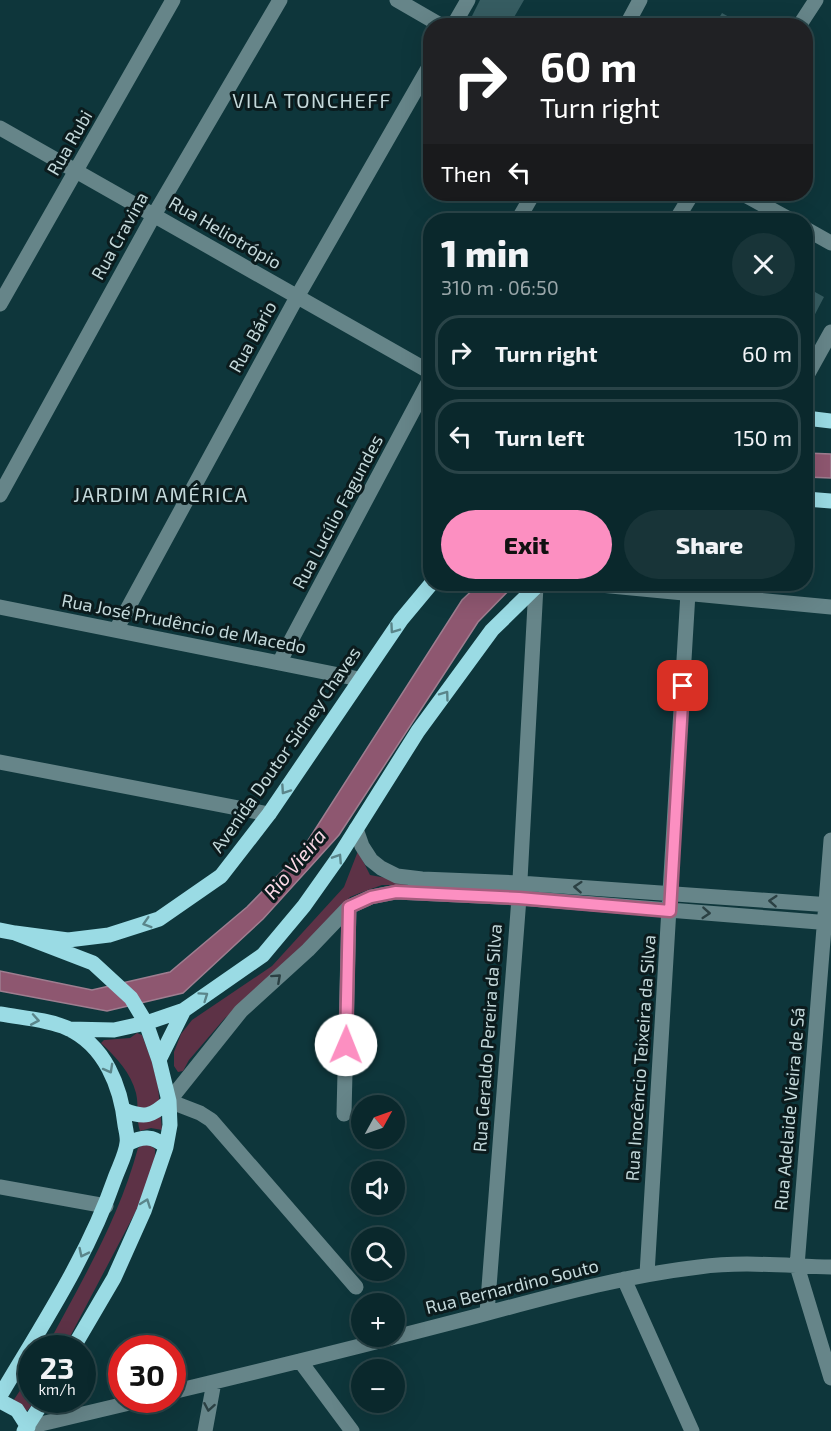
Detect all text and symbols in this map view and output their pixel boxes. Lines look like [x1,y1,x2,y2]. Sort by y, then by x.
text: 60 m [540,40,637,90]
icon: right [441,42,519,120]
district label: VILA TONCHEFF [232,88,392,112]
text: Turn right [540,91,660,123]
street label: Rua Rubi [42,106,97,179]
icon: left [503,156,536,189]
text: Then [441,160,491,186]
street label: Rua Cravina [86,188,152,283]
street label: Rua Heliotrópio [165,191,286,273]
text: 1 min [441,231,529,274]
button: close [732,233,795,296]
text: 310 m · 06:50 [441,275,559,299]
street label: Rua Bário [224,297,281,376]
icon: right [444,336,477,369]
text: Turn right [495,340,597,366]
text: 60 m [742,340,792,366]
icon: left [444,420,477,453]
text: Turn left [495,424,584,450]
text: 150 m [734,424,792,450]
street label: Rua Lucílio Fagundes [287,431,387,592]
district label: JARDIM AMÉRICA [73,482,249,506]
button: Exit [441,510,612,579]
button: Share [624,510,795,579]
street label: Rua José Prudêncio de Macedo [60,588,308,658]
one-way arrow [390,622,401,633]
street label: Avenida Doutor Sidney Chaves [206,642,365,857]
pin [657,660,708,711]
icon: arrive [666,669,699,702]
one-way arrow [437,690,448,701]
one-way arrow [281,784,292,795]
water label: Rio Vieira [258,823,331,903]
one-way arrow [330,853,341,864]
one-way arrow [574,881,583,894]
one-way arrow [768,895,777,908]
one-way arrow [701,906,710,919]
one-way arrow [142,915,153,928]
street label: Rua Geraldo Pereira da Silva [468,923,506,1153]
street label: Rua Inocêncio Teixeira da Silva [620,934,660,1182]
one-way arrow [270,974,280,985]
one-way arrow [197,992,208,1003]
street label: Rua Adelaide Vieira de Sá [769,1006,809,1211]
one-way arrow [29,1013,39,1026]
position arrow [314,1013,378,1077]
one-way arrow [102,1063,113,1073]
north arrow [351,1095,405,1149]
map controls [351,1095,405,1413]
button: sound [351,1161,405,1215]
one-way arrow [139,1198,152,1209]
button: search [351,1227,405,1281]
one-way arrow [79,1246,90,1257]
street label: Rua Bernardino Souto [423,1254,601,1318]
button: + [351,1293,405,1347]
speed limit sign: 30 [108,1335,186,1413]
text: 23 [40,1349,74,1385]
button: − [351,1359,405,1413]
text: km/h [38,1380,76,1398]
one-way arrow [203,1401,216,1411]

